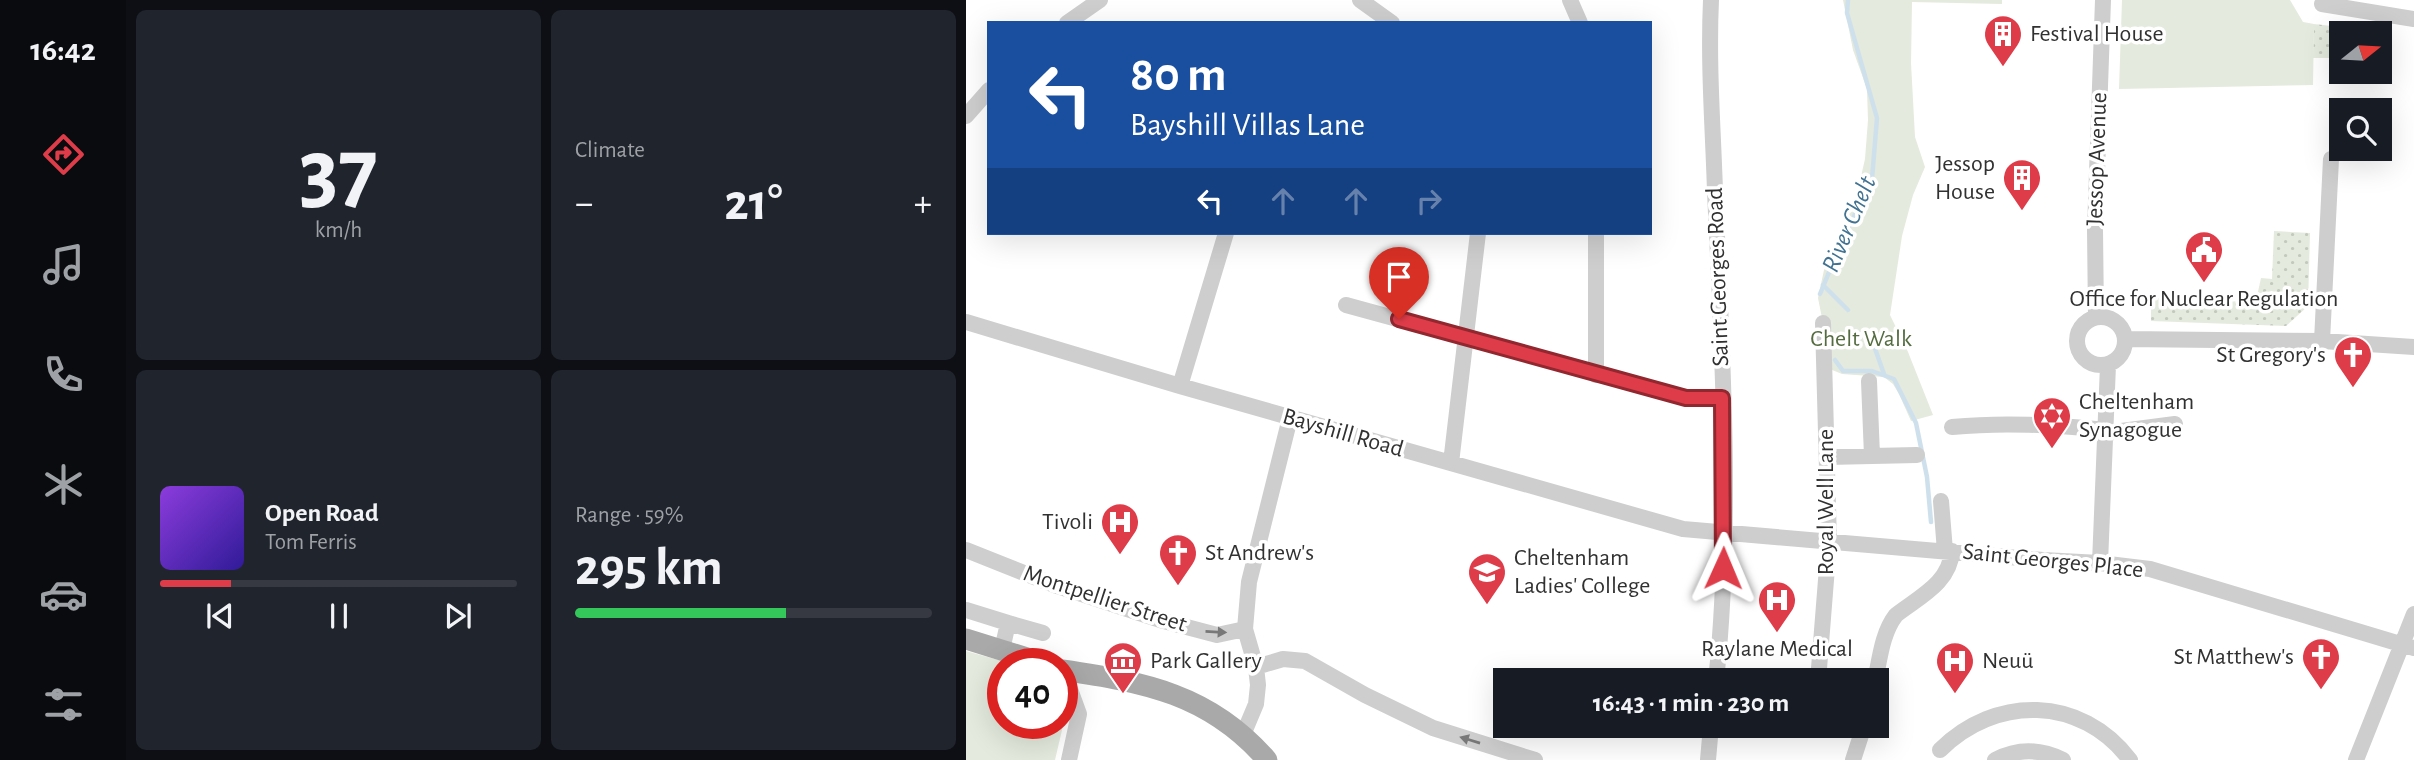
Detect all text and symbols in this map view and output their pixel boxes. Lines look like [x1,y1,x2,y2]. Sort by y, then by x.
building icon: Festival House [1982,13,2024,68]
north arrow [2329,21,2392,84]
map controls [2329,21,2392,161]
place label: Festival House [2030,22,2164,46]
text: 16:42 [30,34,96,66]
icon: left [1015,49,1106,140]
text: 80 m [1130,51,1227,100]
street label: Jessop Avenue [2083,92,2111,226]
button: search [2329,98,2392,161]
text: Bayshill Villas Lane [1130,109,1365,141]
text: 37 [299,126,378,217]
icon: directions [39,130,88,179]
text: Climate [575,139,645,162]
place label: Jessop House [1935,152,1995,204]
building icon: Jessop House [2001,157,2043,212]
water label: River Chelt [1817,172,1881,276]
text: 21° [724,177,783,229]
icon: left [1191,182,1229,220]
icon: ahead [1264,182,1302,220]
icon: ahead [1337,182,1375,220]
icon: right [1410,182,1448,220]
text: − [575,185,593,223]
text: + [914,185,932,223]
street label: Saint Georges Road [1703,187,1733,367]
text: km/h [315,219,362,242]
public building icon: Office for Nuclear Regulation [2183,229,2225,284]
icon: music [39,240,88,289]
pin [1369,247,1429,319]
icon: arrive [1380,258,1418,296]
place label: Office for Nuclear Regulation [2070,287,2338,311]
park label: Chelt Walk [1810,327,1912,351]
church icon: St Gregory's [2332,334,2374,389]
place label: St Gregory's [2216,343,2326,367]
icon: phone [39,350,88,399]
place label: Cheltenham Synagogue [2079,390,2194,442]
synagogue icon: Cheltenham Synagogue [2031,395,2073,450]
street label: Bayshill Road [1280,404,1406,462]
street label: Royal Well Lane [1814,429,1838,575]
icon: climate [39,460,88,509]
text: Open Road [265,500,379,526]
hospital icon: Tivoli [1099,501,1141,556]
text: Range · 59% [575,504,684,527]
place label: Tivoli [1042,510,1093,534]
text: Tom Ferris [265,531,357,554]
position arrow [1686,531,1760,605]
church icon: St Andrew's [1157,532,1199,587]
street label: Saint Georges Place [1962,540,2144,582]
place label: St Andrew's [1205,541,1314,565]
text: 295 km [575,542,723,594]
place label: Cheltenham Ladies' College [1514,546,1650,598]
school or university icon: Cheltenham Ladies' College [1466,551,1508,606]
street label: Montpellier Street [1020,561,1190,637]
icon: car [39,570,88,619]
hospital icon: Raylane Medical [1756,579,1798,634]
icon: previous [201,597,239,635]
icon: pause [320,597,358,635]
icon: next [439,597,477,635]
one-way arrow [1205,627,1227,638]
church icon: St Matthew's [2300,636,2342,691]
place label: Raylane Medical [1701,637,1853,661]
museum icon: Park Gallery [1102,640,1144,695]
hospital icon: Neuü [1934,640,1976,695]
place label: St Matthew's [2173,645,2294,669]
speed limit sign: 40 [987,648,1078,739]
place label: Park Gallery [1150,649,1262,673]
place label: Neuü [1982,649,2033,673]
icon: filters [39,680,88,729]
text: 16:43 · 1 min · 230 m [1593,690,1789,716]
one-way arrow [1459,734,1480,744]

